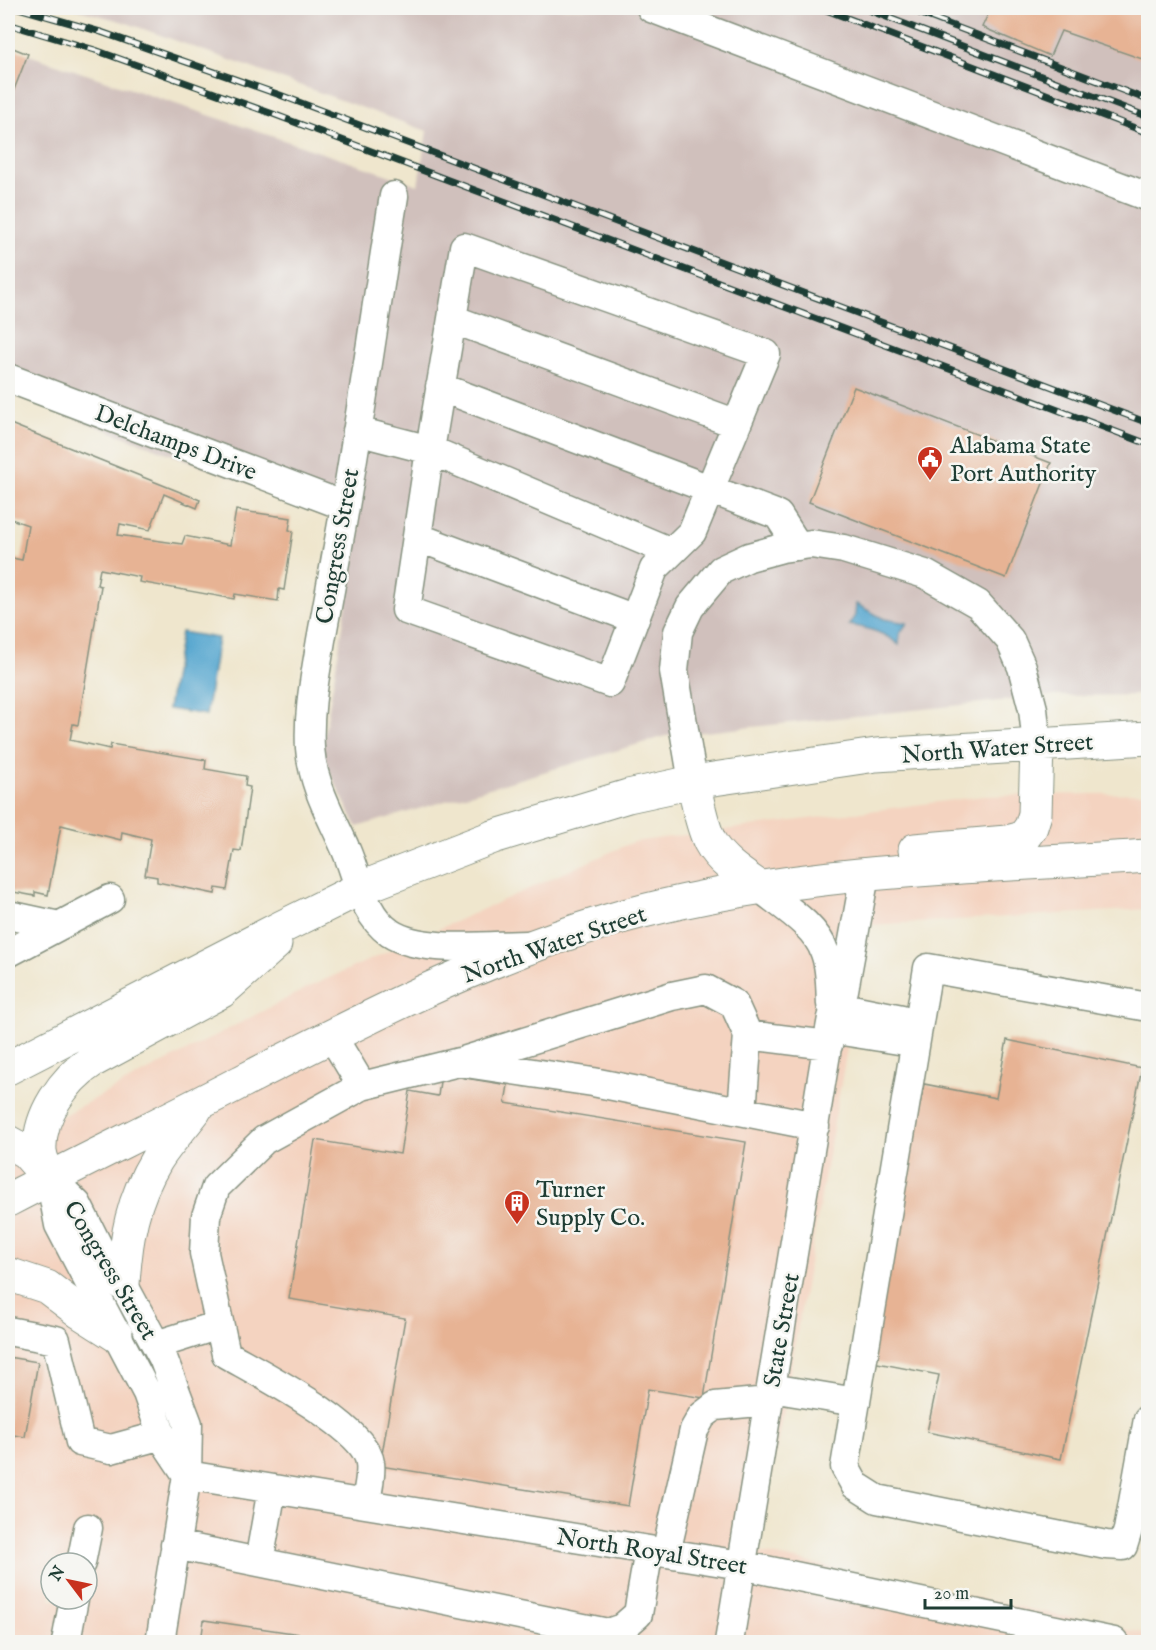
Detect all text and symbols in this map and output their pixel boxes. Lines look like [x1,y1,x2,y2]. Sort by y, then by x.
street label: Delchamps Drive [90,398,261,489]
place label: Alabama State Port Authority [949,431,1096,490]
public building icon: Alabama State Port Authority [915,444,945,482]
street label: Congress Street [310,466,367,626]
street label: North Water Street [900,727,1094,772]
street label: North Water Street [458,899,651,991]
place label: Turner Supply Co. [536,1175,645,1234]
building icon: Turner Supply Co. [502,1188,532,1226]
street label: Congress Street [56,1195,164,1346]
street label: State Street [757,1271,808,1390]
street label: North Royal Street [554,1522,749,1583]
north arrow [39,1551,99,1611]
text: N [45,1563,70,1586]
scale bar [925,1572,1010,1610]
text: 20 m [934,1583,969,1606]

